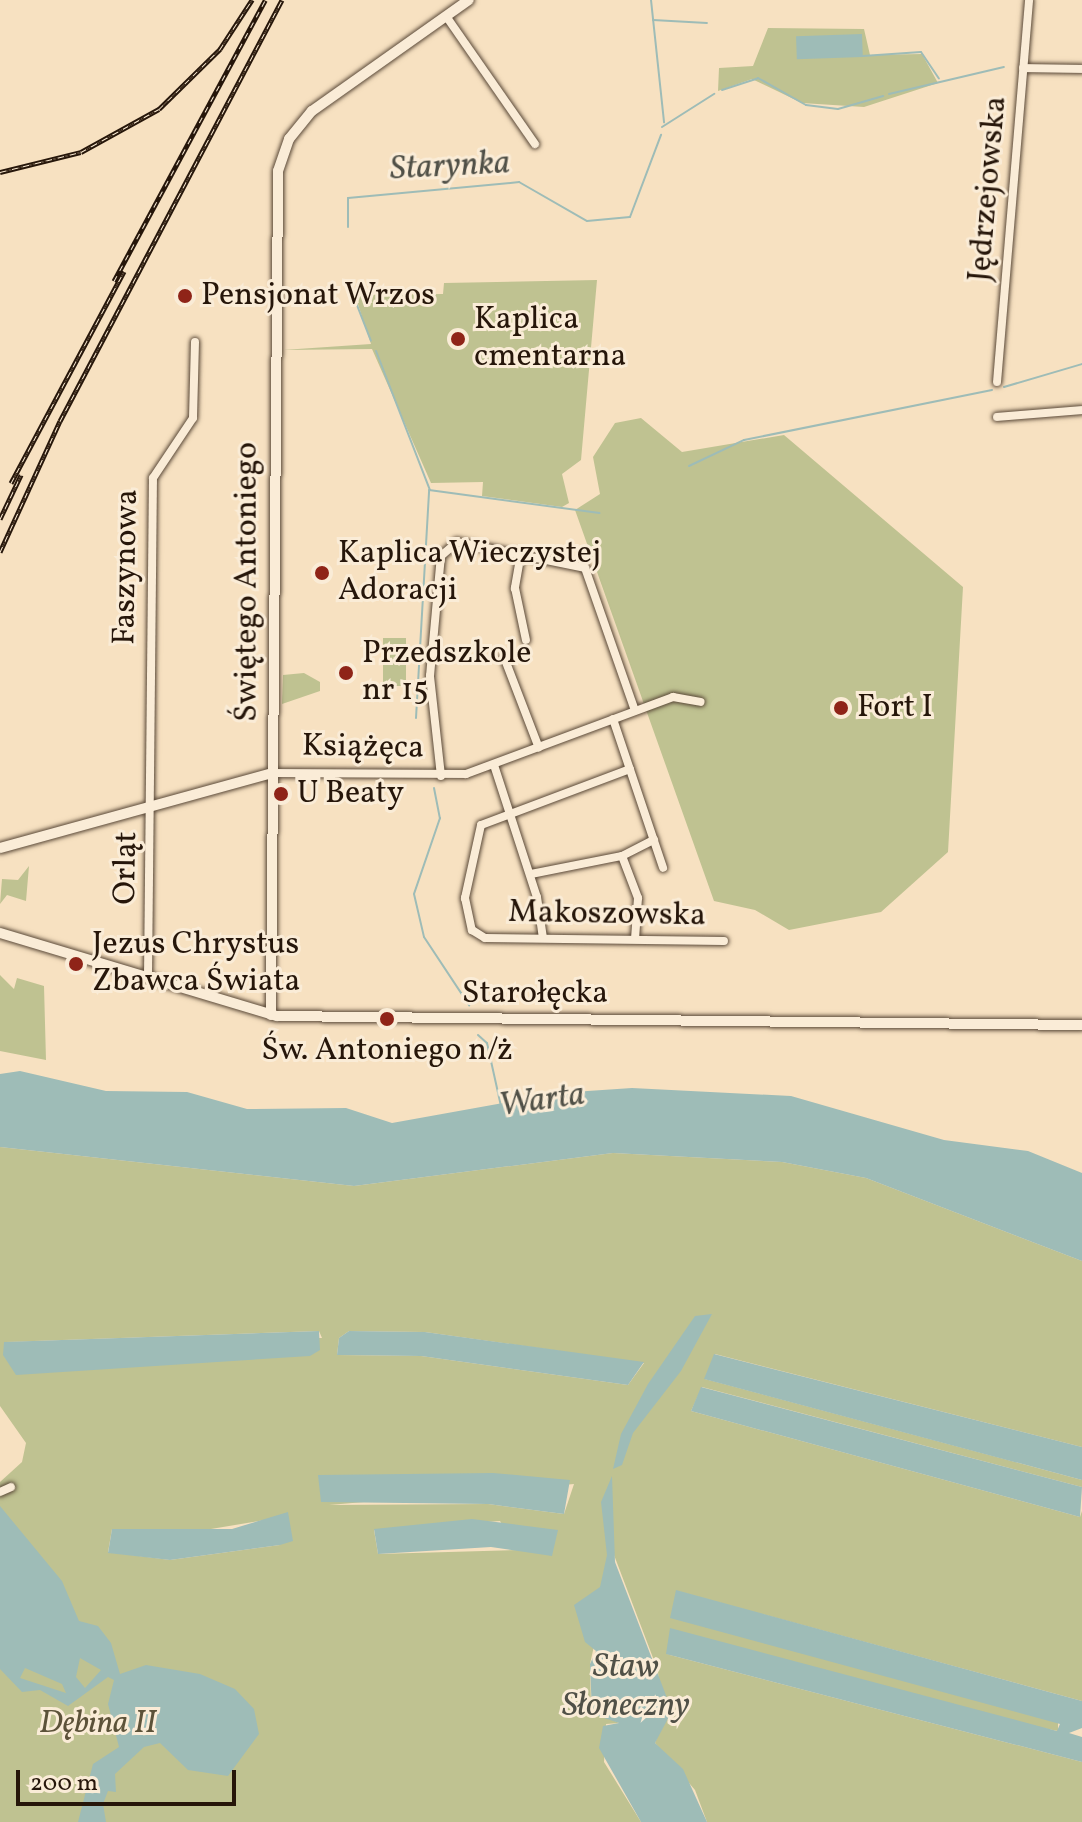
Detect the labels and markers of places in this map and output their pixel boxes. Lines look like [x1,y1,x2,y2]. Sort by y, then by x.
place label: Pensjonat Wrzos [201,277,436,315]
marker: Pensjonat Wrzos [176,287,194,305]
place label: Kaplica cmentarna [474,302,627,377]
marker: Kaplica cmentarna [449,330,467,348]
place label: Kaplica Wieczystej Adoracji [338,536,602,611]
marker: Kaplica Wieczystej Adoracji [313,564,331,582]
place label: Przedszkole nr 15 [362,636,531,711]
marker: Przedszkole nr 15 [337,664,355,682]
place label: Fort I [857,689,933,727]
marker: Fort I [832,699,850,717]
place label: U Beaty [297,775,404,813]
marker: U Beaty [272,785,290,803]
place label: Jezus Chrystus Zbawca Świata [92,927,300,1002]
marker: Jezus Chrystus Zbawca Świata [67,955,85,973]
marker: Św. Antoniego n/ż [378,1010,396,1028]
place label: Św. Antoniego n/ż [261,1032,513,1070]

